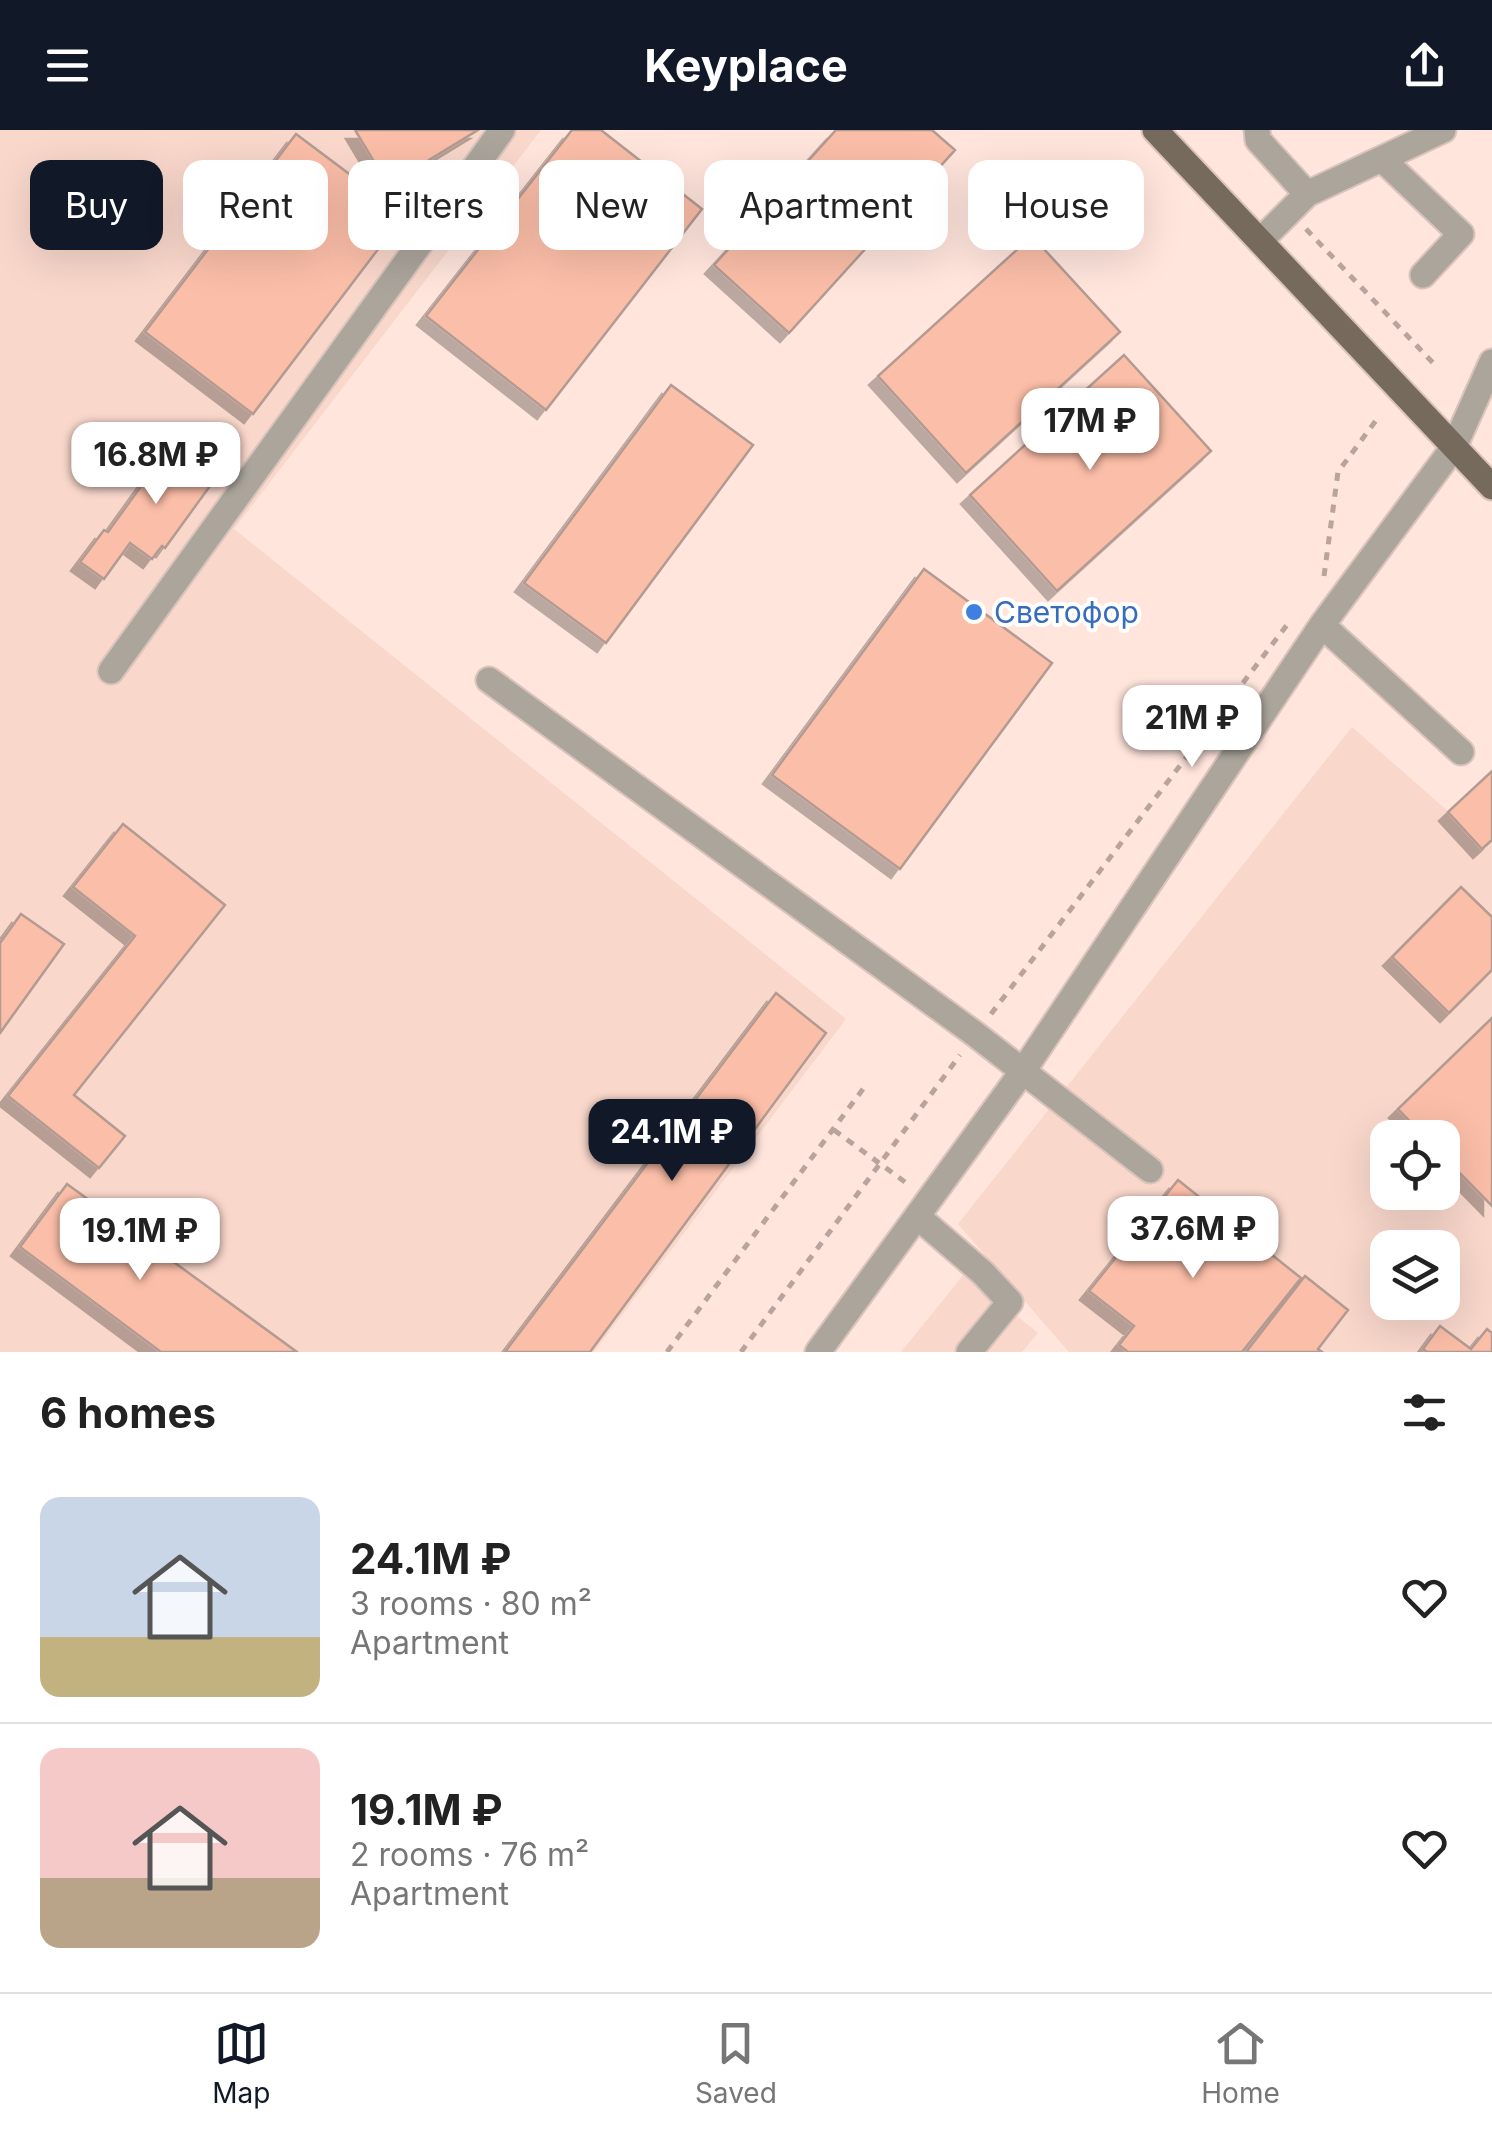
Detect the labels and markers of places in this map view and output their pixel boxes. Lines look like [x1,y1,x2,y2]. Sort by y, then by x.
pin: 17M ₽ [1020,388,1160,473]
pin: 16.8M ₽ [64,422,248,507]
place label: Светофор [994,594,1139,630]
marker: Светофор [963,601,985,623]
pin: 21M ₽ [1122,685,1262,770]
pin: 24.1M ₽ [580,1099,764,1184]
pin: 37.6M ₽ [1101,1196,1285,1281]
pin: 19.1M ₽ [48,1198,232,1283]

